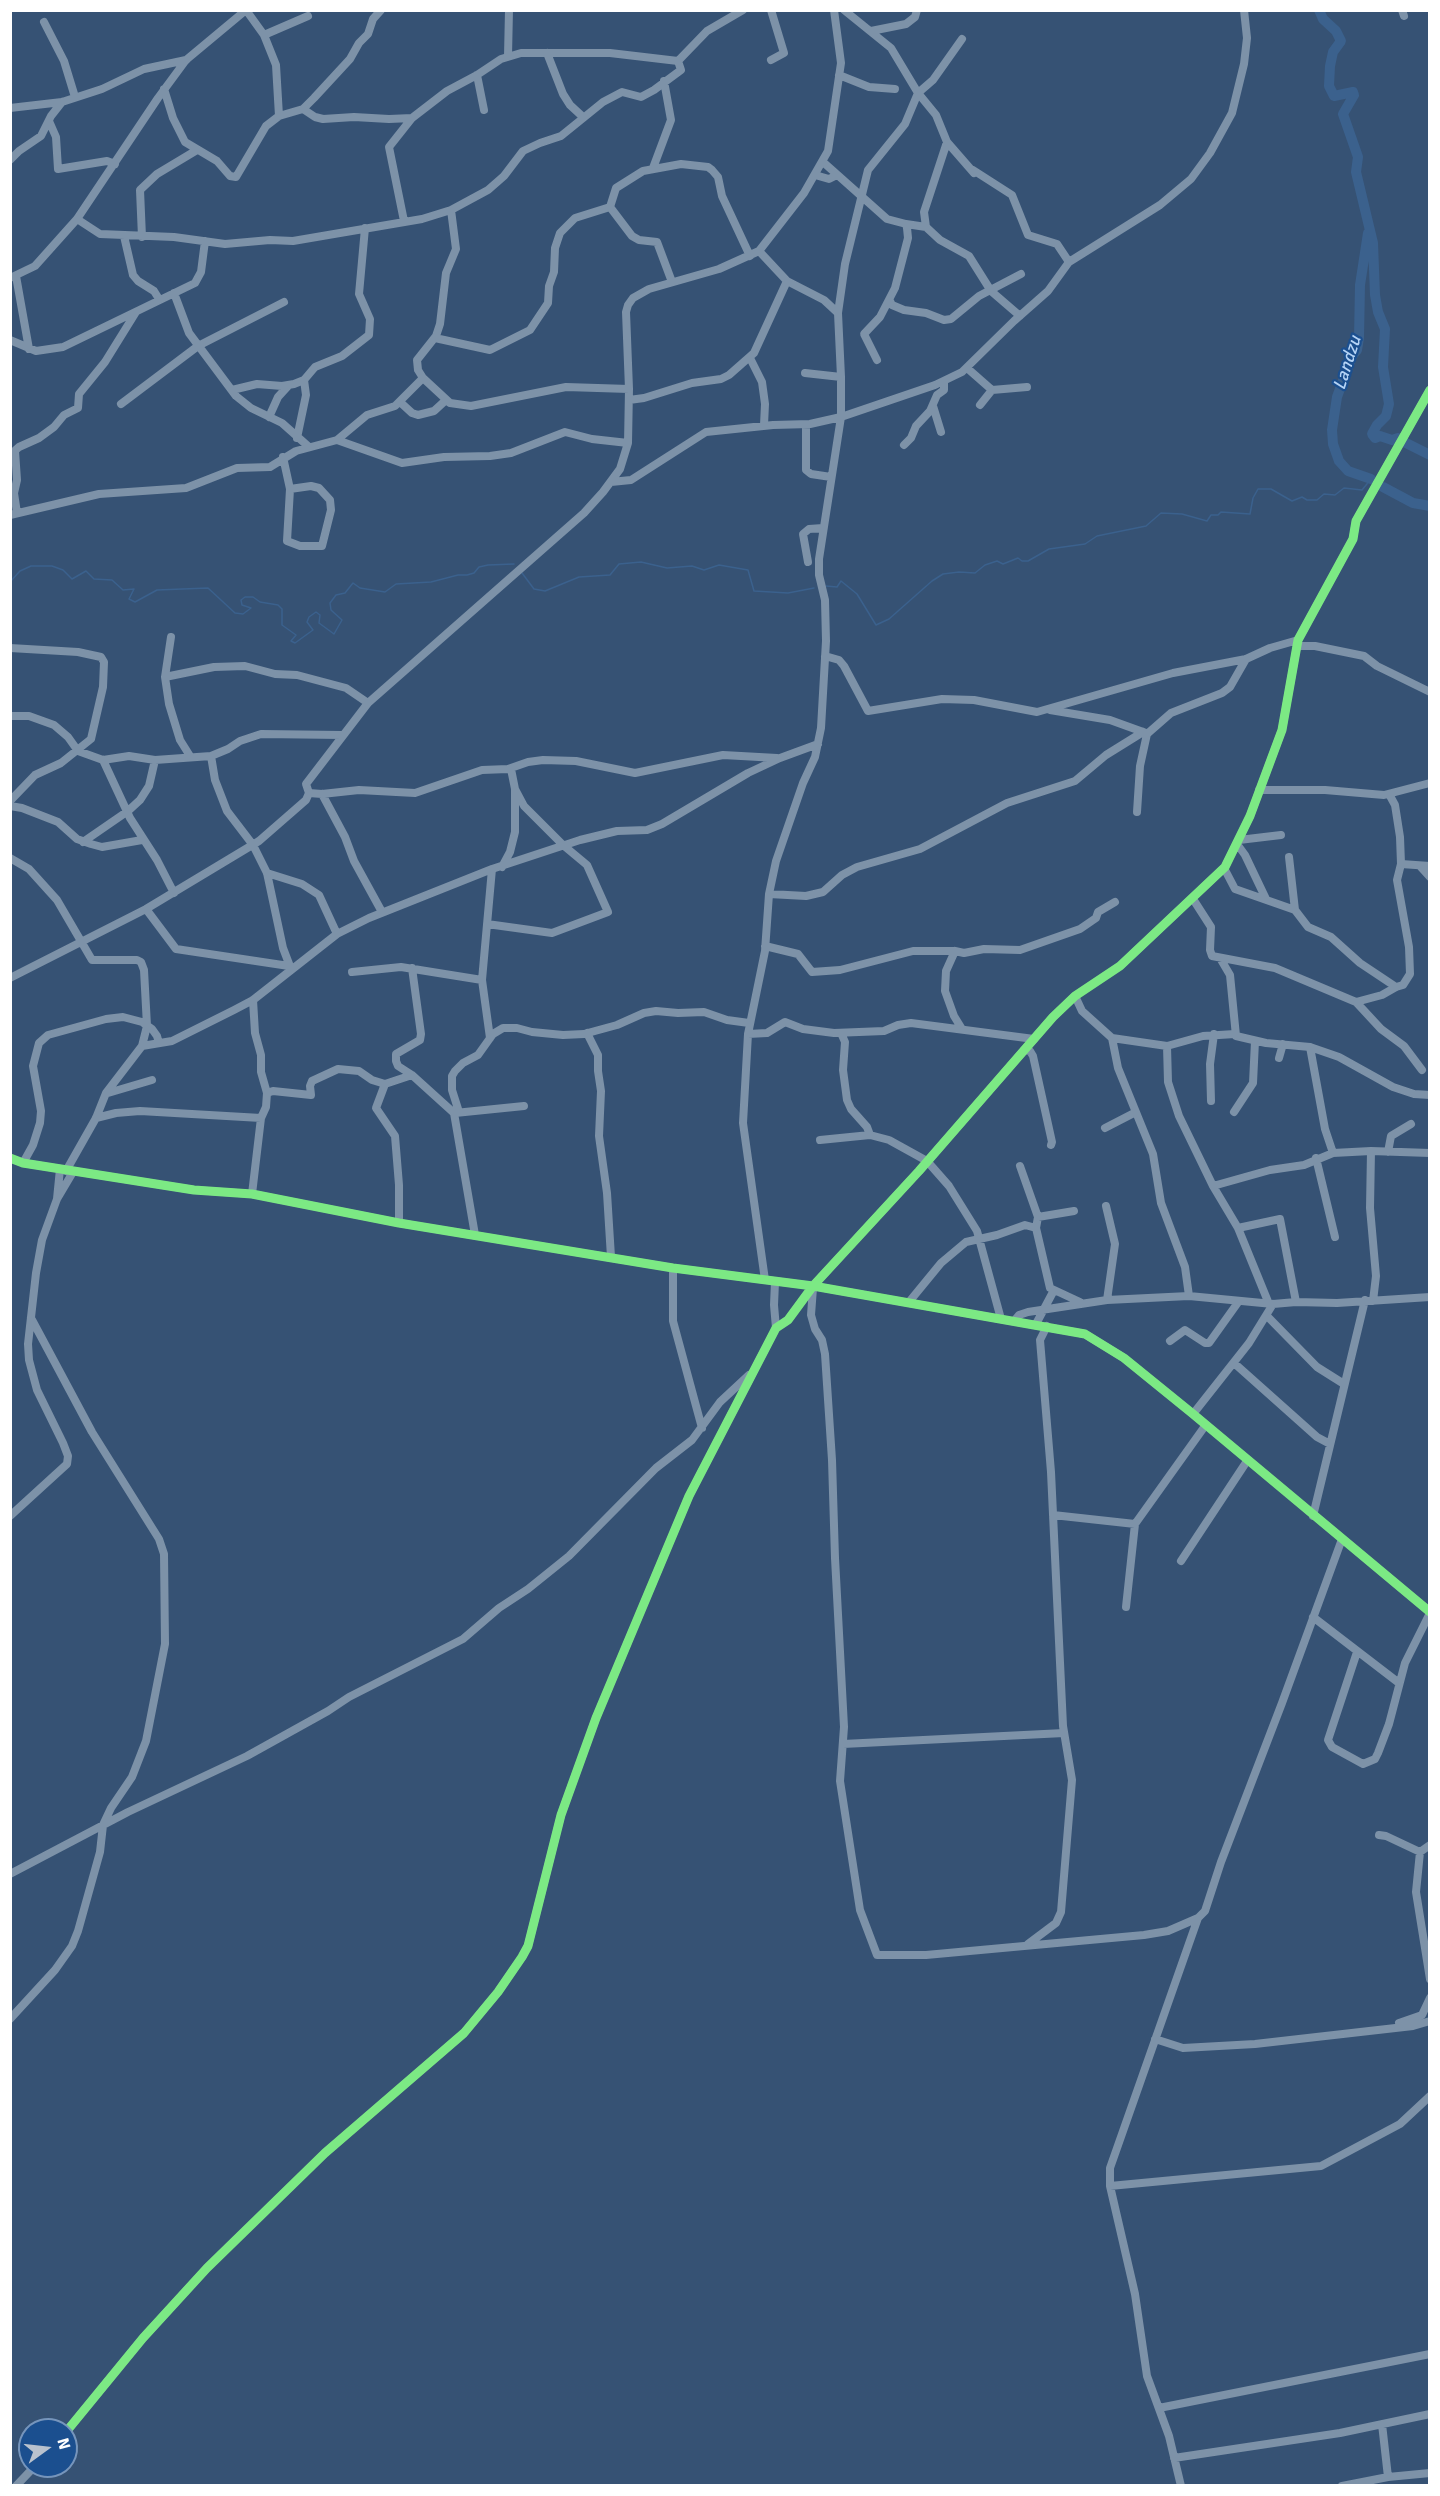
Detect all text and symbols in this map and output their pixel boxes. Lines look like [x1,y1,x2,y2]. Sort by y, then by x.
water label: Landzu [1329,333,1367,393]
north arrow [18,2418,78,2478]
text: N [52,2436,75,2452]

